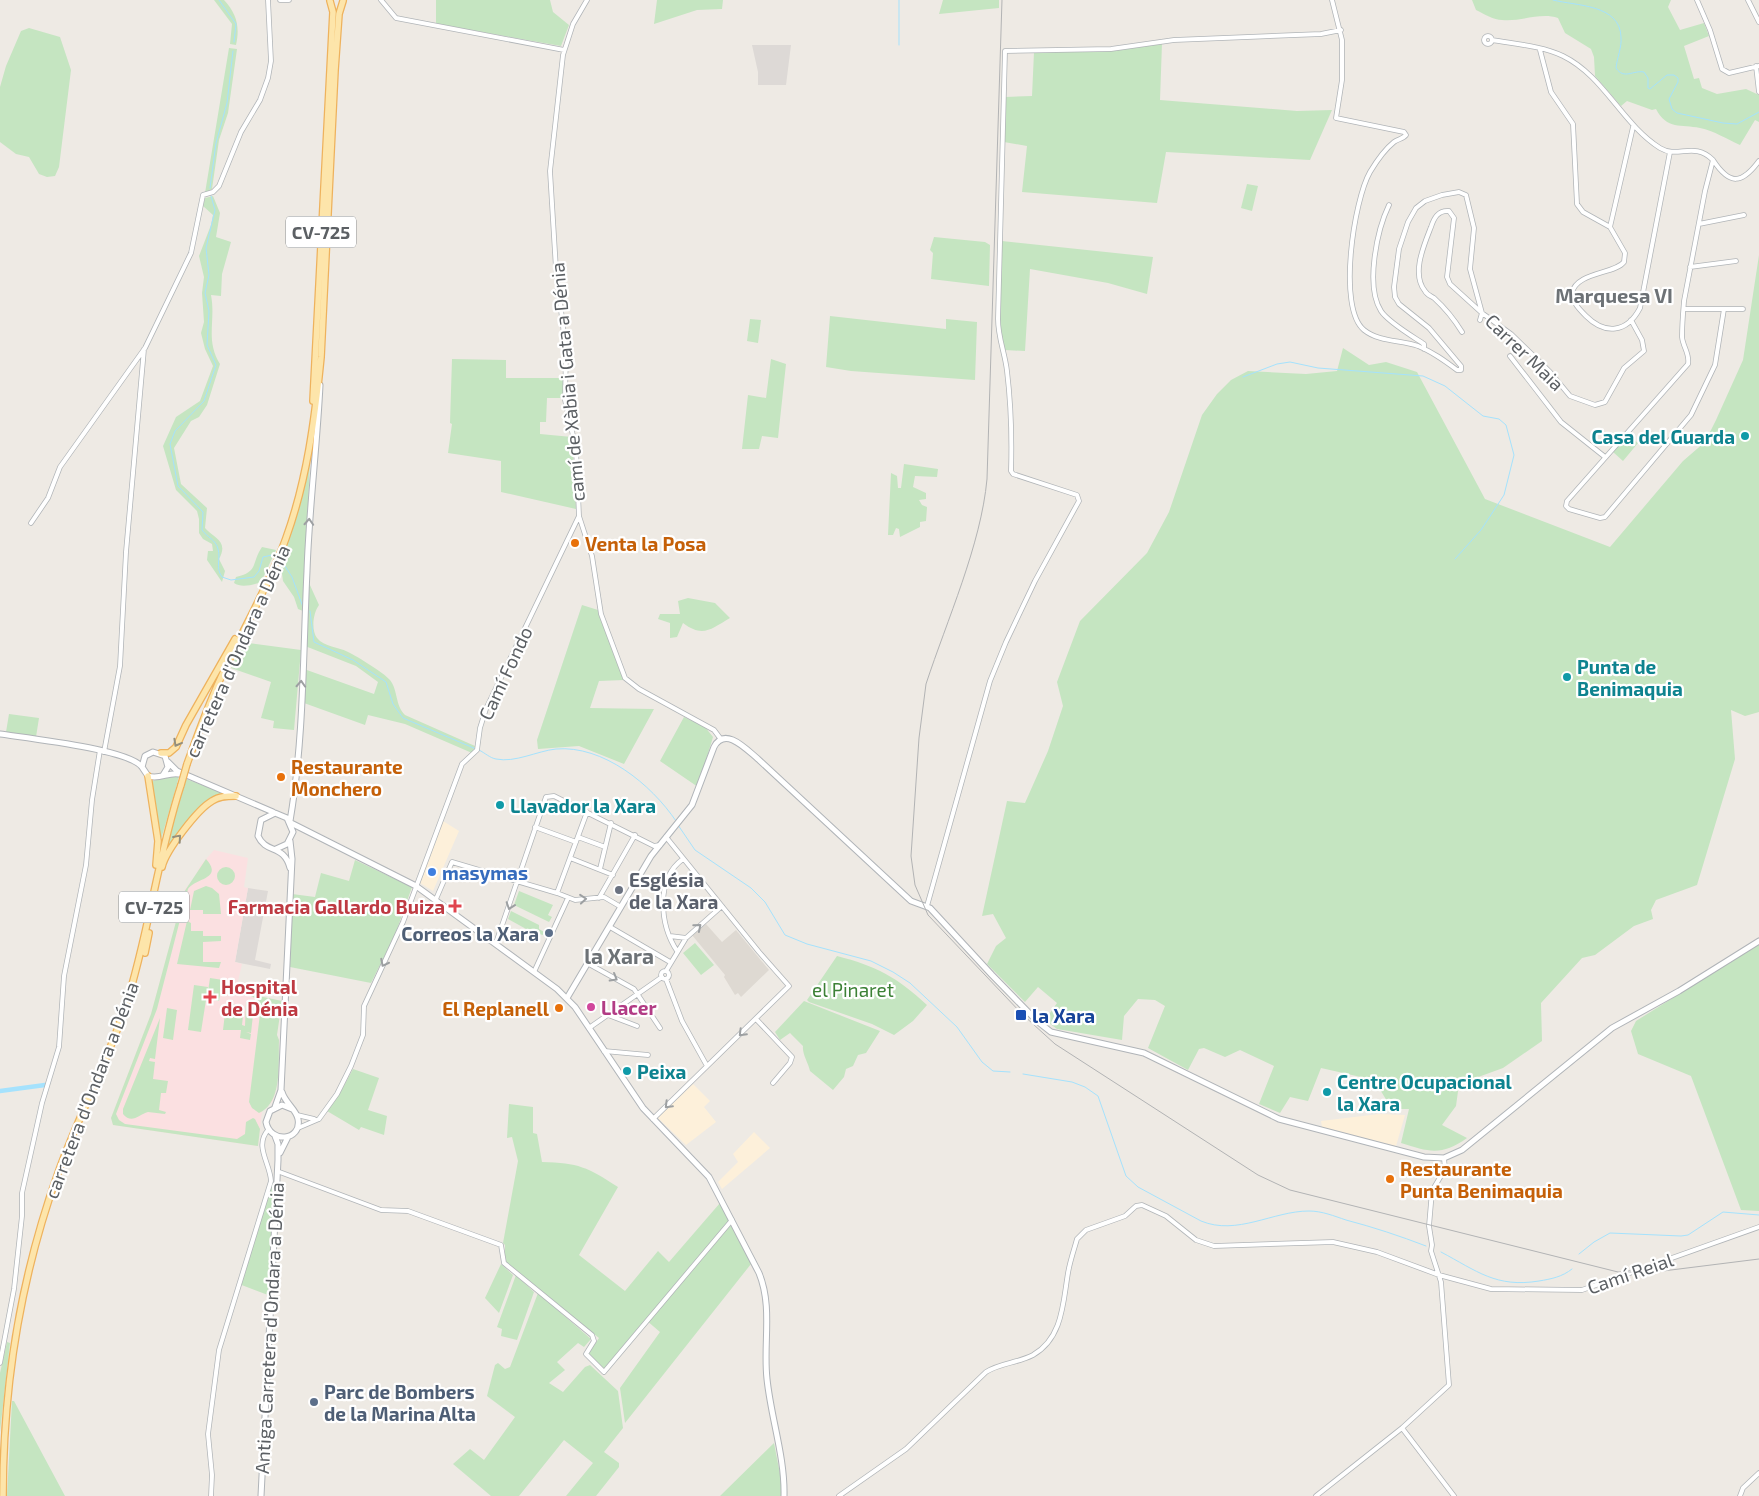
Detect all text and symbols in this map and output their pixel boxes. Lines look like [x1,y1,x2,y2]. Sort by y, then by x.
road number: CV-725 [286,216,356,248]
street label: camí de Xàbia i Gata a Dénia [545,262,589,502]
district label: Marquesa VI [1555,283,1673,307]
street label: Carrer Maia [1481,309,1569,395]
place label: Casa del Guarda [1591,425,1735,448]
marker: Casa del Guarda [1739,430,1751,442]
one-way arrow [303,517,314,525]
place label: Venta la Posa [585,532,706,555]
marker: Venta la Posa [569,537,581,549]
street label: carretera d'Ondara a Dénia [180,541,294,761]
street label: Camí Fondo [473,623,537,723]
place label: Punta de Benimaquia [1577,655,1683,700]
marker: Punta de Benimaquia [1561,671,1573,683]
one-way arrow [296,680,307,688]
one-way arrow [173,738,183,747]
place label: Restaurante Monchero [291,755,403,800]
marker: Restaurante Monchero [275,771,287,783]
place label: Llavador la Xara [510,794,656,817]
marker: Llavador la Xara [494,799,506,811]
one-way arrow [172,834,181,843]
place label: masymas [442,861,528,885]
marker: masymas [426,866,438,878]
place label: Església de la Xara [629,868,718,913]
marker: Església de la Xara [613,884,625,896]
road number: CV-725 [119,892,189,922]
one-way arrow [579,894,587,905]
place label: Farmacia Gallardo Buiza [228,895,445,918]
marker: Farmacia Gallardo Buiza [449,900,461,912]
one-way arrow [505,901,515,910]
place label: Correos la Xara [401,922,539,945]
one-way arrow [692,923,701,932]
marker: Correos la Xara [543,927,555,939]
district label: la Xara [584,943,654,968]
one-way arrow [380,958,390,967]
one-way arrow [609,972,618,982]
place label: Hospital de Dénia [221,975,298,1020]
street label: carretera d'Ondara a Dénia [39,978,143,1202]
park label: el Pinaret [812,978,894,1001]
marker: Hospital de Dénia [203,990,217,1004]
place label: Llacer [601,996,657,1019]
place label: El Replanell [442,997,550,1020]
marker: Llacer [585,1001,597,1013]
marker: El Replanell [553,1002,565,1014]
place label: la Xara [1032,1004,1095,1027]
marker: la Xara [1014,1008,1028,1022]
one-way arrow [739,1027,748,1036]
place label: Peixa [637,1060,686,1083]
marker: Peixa [621,1065,633,1077]
place label: Centre Ocupacional la Xara [1337,1070,1512,1115]
marker: Centre Ocupacional la Xara [1321,1086,1333,1098]
one-way arrow [665,1099,674,1108]
place label: Restaurante Punta Benimaquia [1400,1157,1563,1202]
marker: Restaurante Punta Benimaquia [1384,1173,1396,1185]
street label: Antiga Carretera d'Ondara a Dénia [250,1182,288,1474]
street label: Camí Reial [1584,1247,1676,1298]
place label: Parc de Bombers de la Marina Alta [324,1380,476,1425]
marker: Parc de Bombers de la Marina Alta [308,1396,320,1408]

